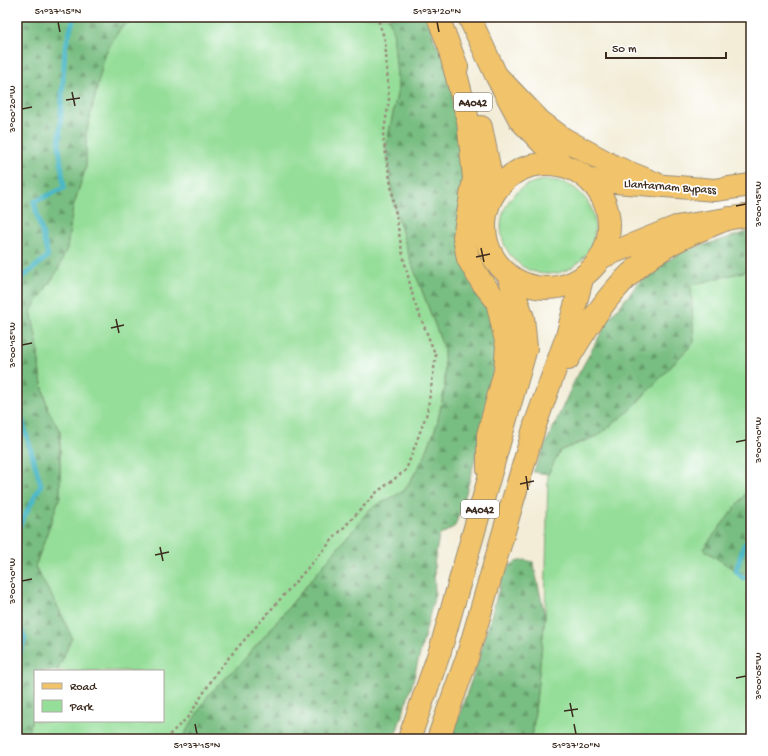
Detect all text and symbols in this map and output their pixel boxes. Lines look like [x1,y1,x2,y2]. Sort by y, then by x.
text: 51°37'15"N [35,6,82,18]
text: 51°37'20"N [413,6,461,18]
scale bar [606,34,726,60]
text: 50 m [612,43,637,57]
text: 3°00'20"W [7,85,19,133]
road number: A4042 [454,93,492,111]
street label: Llantarnam Bypass [623,178,717,198]
text: 3°00'15"W [753,181,765,228]
text: 3°00'15"W [7,322,19,369]
text: 3°00'10"W [753,417,765,464]
road number: A4042 [461,500,499,518]
text: 3°00'10"W [7,558,19,605]
text: 3°00'05"W [753,652,765,701]
legend [34,670,164,722]
text: Road [70,681,97,695]
text: Park [69,701,95,715]
text: 51°37'15"N [174,740,221,752]
text: 51°37'20"N [552,740,600,752]

